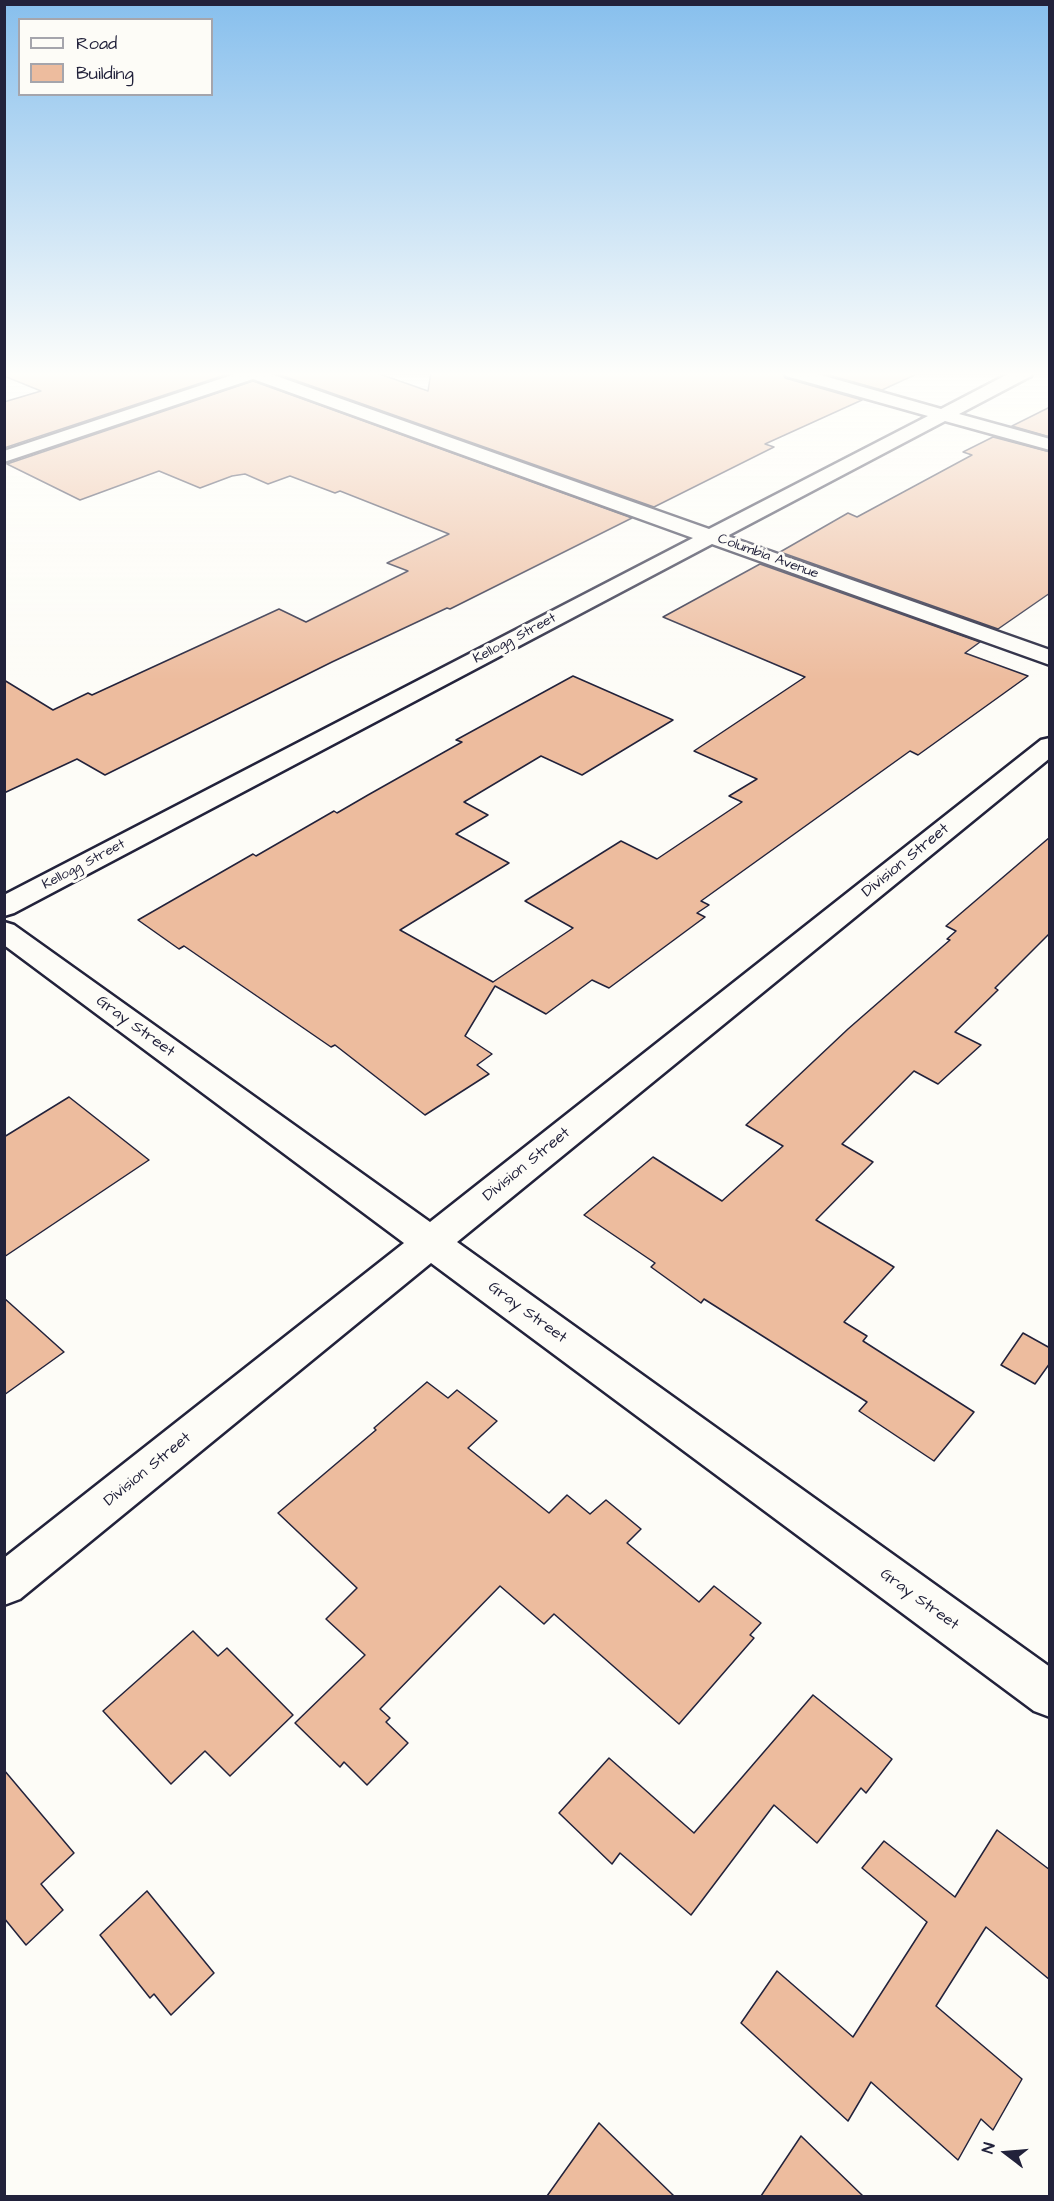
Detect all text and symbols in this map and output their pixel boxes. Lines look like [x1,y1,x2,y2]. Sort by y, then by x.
legend [18,18,213,96]
text: Road [76,31,117,56]
text: Building [76,61,134,86]
street label: Columbia Avenue [715,531,821,583]
street label: Kellogg Street [471,610,559,668]
street label: Division Street [858,820,954,902]
street label: Kellogg Street [40,836,128,894]
street label: Gray Street [92,992,178,1062]
street label: Division Street [479,1124,575,1206]
street label: Gray Street [484,1278,570,1348]
street label: Division Street [100,1429,196,1511]
street label: Gray Street [876,1565,962,1635]
north arrow [976,2123,1036,2183]
text: N [977,2140,1001,2156]

